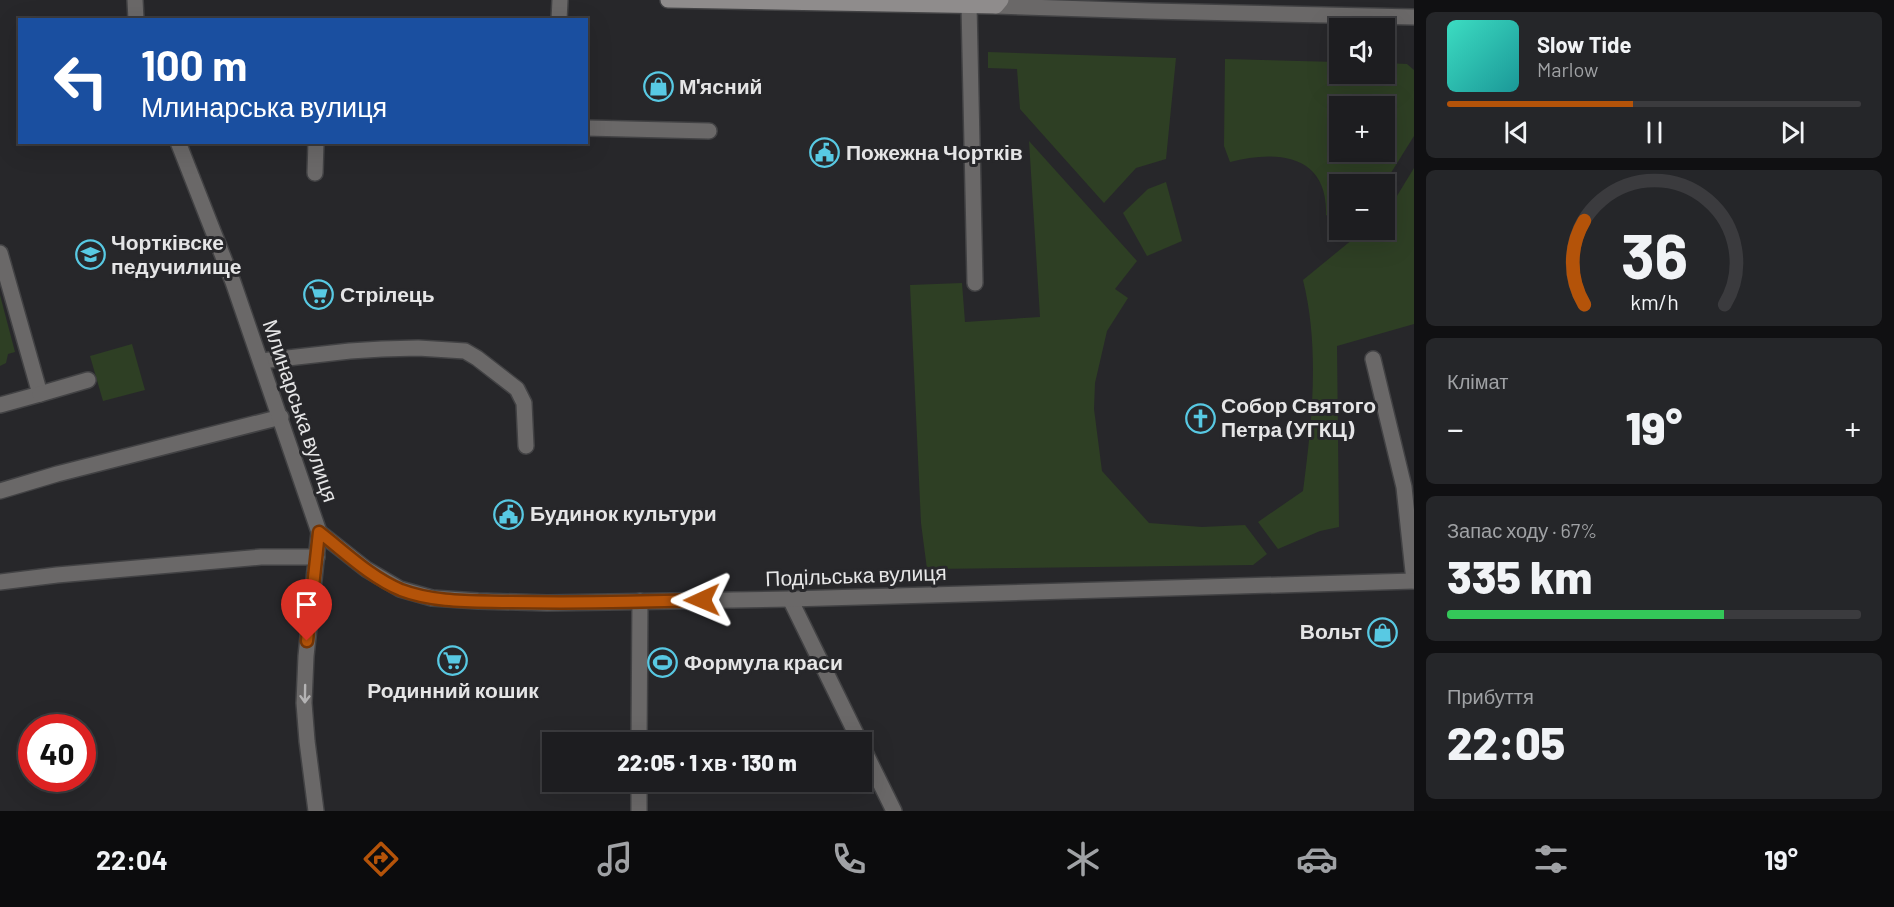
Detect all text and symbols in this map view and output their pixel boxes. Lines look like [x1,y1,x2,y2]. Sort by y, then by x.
map controls [1329,18,1395,240]
button: sound [1329,18,1395,84]
text: Slow Tide [1537,31,1632,57]
text: 100 m [141,39,247,89]
icon: left [42,42,120,120]
text: Marlow [1537,57,1598,81]
shop icon: М'ясний [642,71,674,103]
place label: М'ясний [679,73,762,98]
text: Млинарська вулиця [141,90,387,122]
button: + [1329,96,1395,162]
icon: previous [1500,116,1533,149]
icon: pause [1638,116,1671,149]
icon: next [1776,116,1809,149]
public building icon: Пожежна Чортків [809,137,841,169]
place label: Пожежна Чортків [846,139,1023,164]
button: − [1329,174,1395,240]
text: 36 [1620,217,1688,291]
place label: Чортківске педучилище [111,229,241,278]
school or university icon: Чортківске педучилище [74,239,106,271]
supermarket icon: Стрілець [303,279,335,311]
place label: Стрілець [340,281,435,306]
text: km/h [1630,289,1678,314]
street label: Млинарська вулиця [258,316,344,505]
text: Клімат [1447,369,1508,393]
place label: Собор Святого Петра (УГКЦ) [1221,392,1376,441]
text: 19° [1626,400,1682,454]
church icon: Собор Святого Петра (УГКЦ) [1184,402,1216,434]
text: − [1447,408,1464,448]
text: + [1845,408,1861,448]
public building icon: Будинок культури [493,498,525,530]
place label: Будинок культури [530,500,717,525]
text: Запас ходу · 67% [1447,518,1597,542]
text: 335 km [1447,549,1592,603]
street label: Подільська вулиця [765,559,947,590]
position arrow [670,568,734,632]
pin [281,579,332,641]
icon: arrive [290,588,323,621]
shop icon: Вольт [1367,616,1399,648]
place label: Вольт [1300,618,1362,643]
supermarket icon: Родинний кошик [437,644,469,676]
sports icon: Формула краси [647,647,679,679]
place label: Формула краси [684,649,843,674]
place label: Родинний кошик [367,677,539,702]
one-way arrow [299,684,310,704]
text: Прибуття [1447,684,1534,708]
speed limit sign: 40 [18,714,96,792]
text: 22:05 [1447,715,1565,769]
text: 22:05 · 1 хв · 130 m [617,749,797,775]
icon: directions [360,838,402,880]
icon: music [594,838,636,880]
icon: phone [828,838,870,880]
icon: climate [1062,838,1104,880]
icon: car [1296,838,1338,880]
icon: filters [1530,838,1572,880]
text: 22:04 [96,843,168,875]
text: 19° [1764,843,1798,875]

